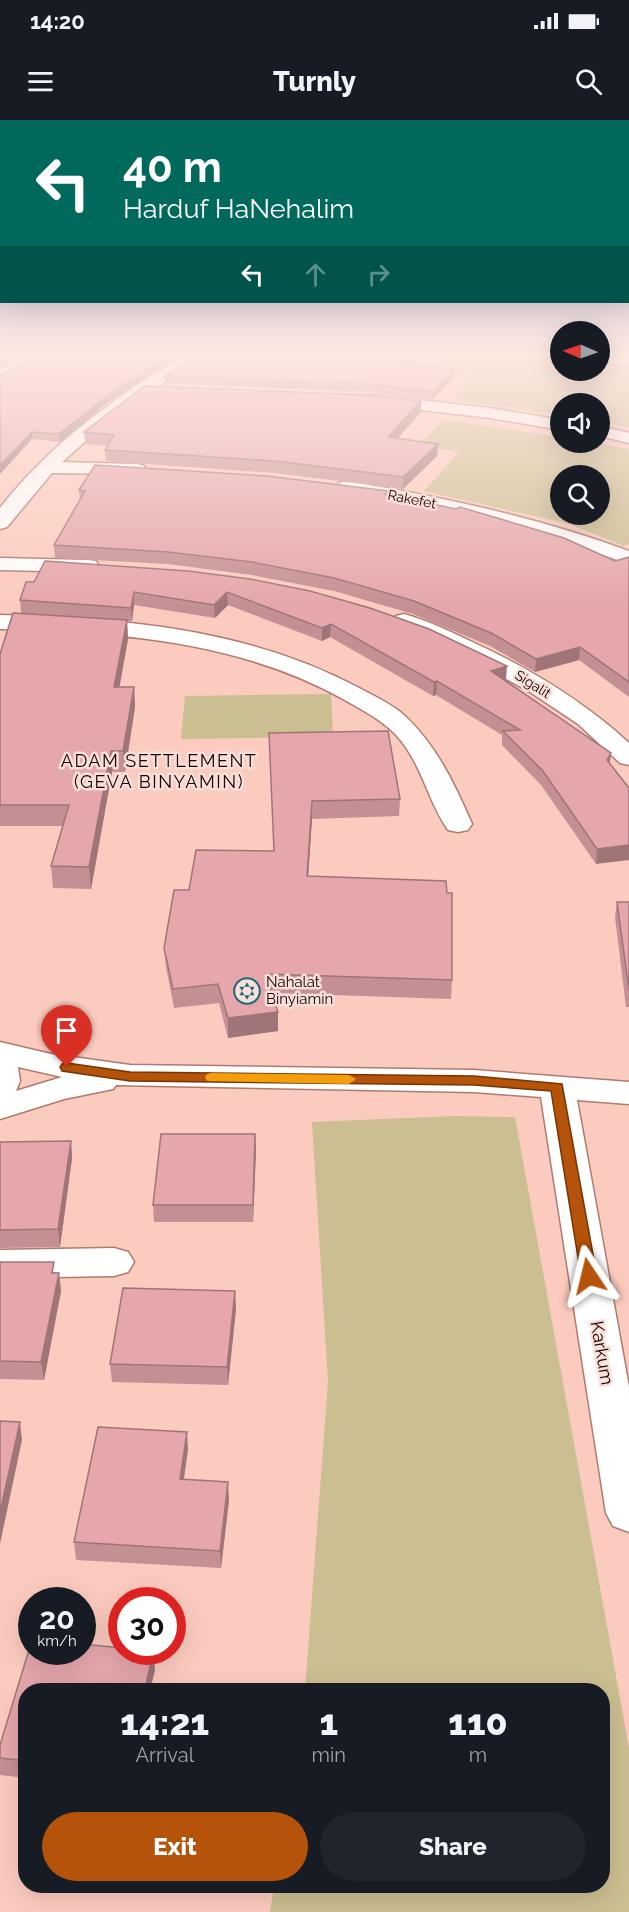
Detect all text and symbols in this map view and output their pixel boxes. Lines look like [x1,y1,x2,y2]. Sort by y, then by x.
text: 14:20 [30,8,85,34]
icon: menu [24,65,57,98]
icon: search [572,65,605,98]
text: Turnly [273,66,356,97]
text: 40 m [123,143,222,192]
icon: left [24,144,102,222]
text: Harduf HaNehalim [123,193,354,224]
icon: left [236,258,269,291]
icon: ahead [299,258,332,291]
icon: right [362,258,395,291]
north arrow [550,321,610,381]
map controls [550,321,610,525]
button: sound [550,393,610,453]
button: search [550,465,610,525]
street label: Rakefet [386,486,438,512]
street label: Sigalit [512,667,554,701]
district label: ADAM SETTLEMENT (GEVA BINYAMIN) [61,750,257,792]
place label: Nahalat Binyiamin [266,973,333,1008]
synagogue icon: Nahalat Binyiamin [232,976,262,1006]
pin [41,1005,92,1067]
icon: arrive [50,1014,83,1047]
position arrow [557,1244,621,1308]
street label: Karkum [587,1319,618,1386]
speed limit sign: 30 [108,1587,186,1665]
text: 20 [39,1601,75,1636]
text: km/h [37,1632,77,1650]
text: 14:21 [120,1701,209,1743]
text: 1 [319,1701,338,1743]
text: 110 [448,1701,508,1743]
text: Arrival [135,1743,194,1767]
text: min [312,1743,346,1767]
text: m [469,1743,487,1767]
button: Exit [42,1812,308,1881]
button: Share [320,1812,586,1881]

